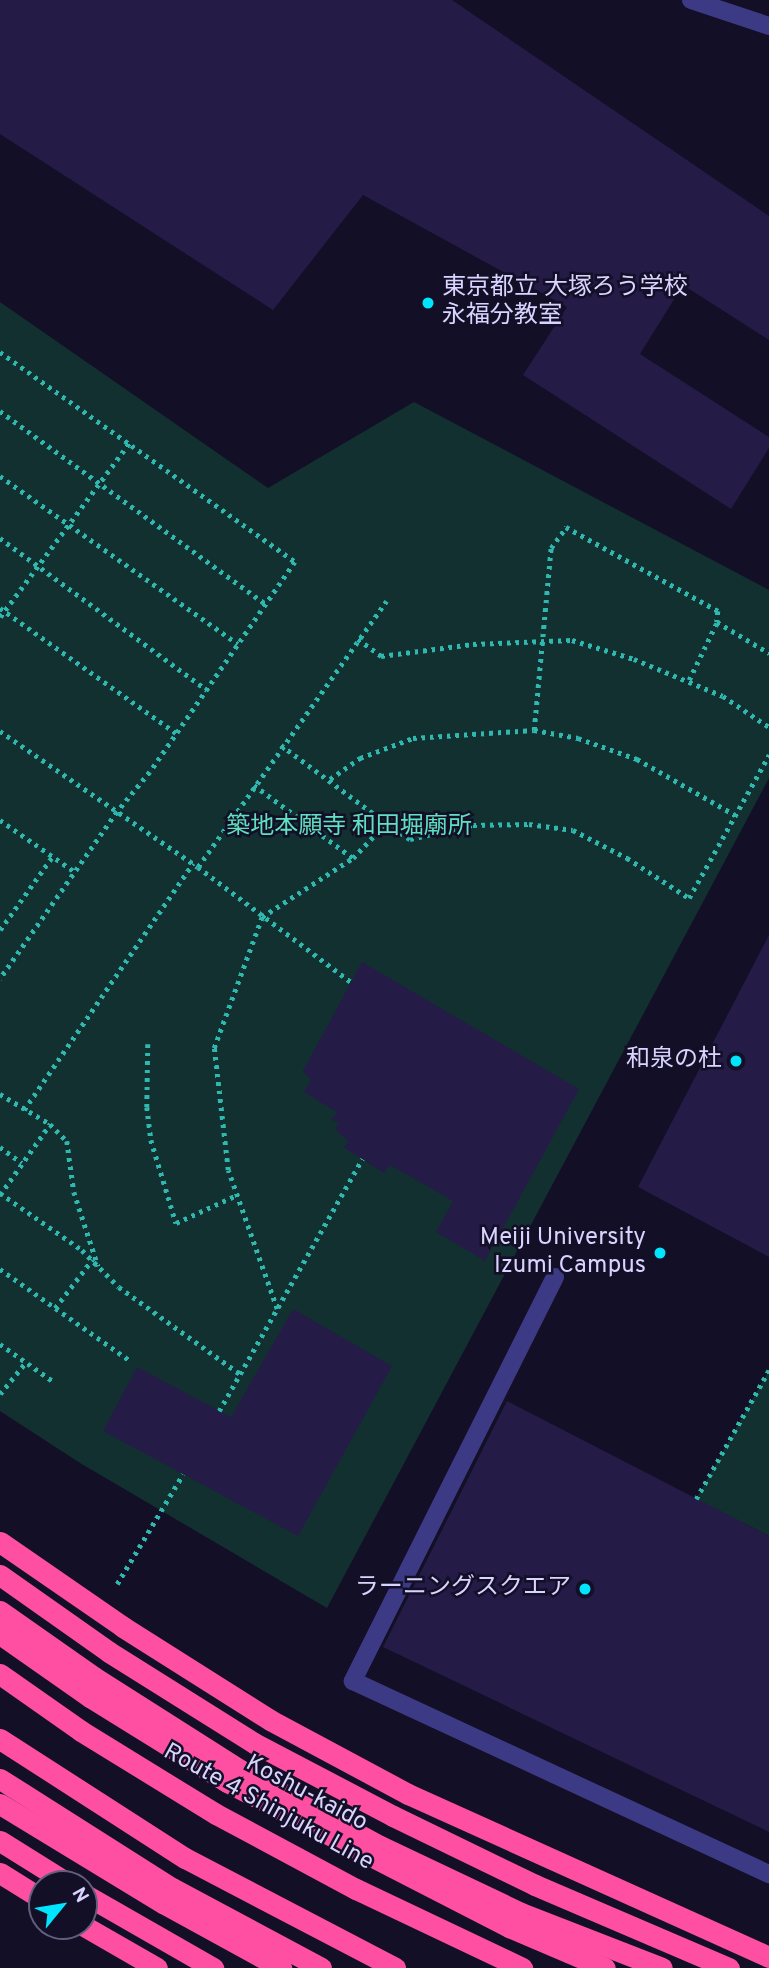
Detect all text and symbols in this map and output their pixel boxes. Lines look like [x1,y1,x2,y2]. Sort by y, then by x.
place label: 東京都立 大塚ろう学校 永福分教室 [442,275,688,331]
marker: 東京都立 大塚ろう学校 永福分教室 [420,295,436,311]
park label: 築地本願寺 和田堀廟所 [226,814,472,842]
place label: 和泉の杜 [626,1047,722,1075]
marker: 和泉の杜 [728,1053,744,1069]
place label: Meiji University Izumi Campus [480,1225,646,1281]
marker: Meiji University Izumi Campus [652,1245,668,1261]
place label: ラーニングスクエア [355,1575,571,1603]
marker: ラーニングスクエア [577,1581,593,1597]
street label: Route 4 Shinjuku Line [158,1738,378,1878]
street label: Koshu-kaido [240,1750,372,1838]
north arrow [28,1870,98,1940]
text: N [66,1884,93,1907]

